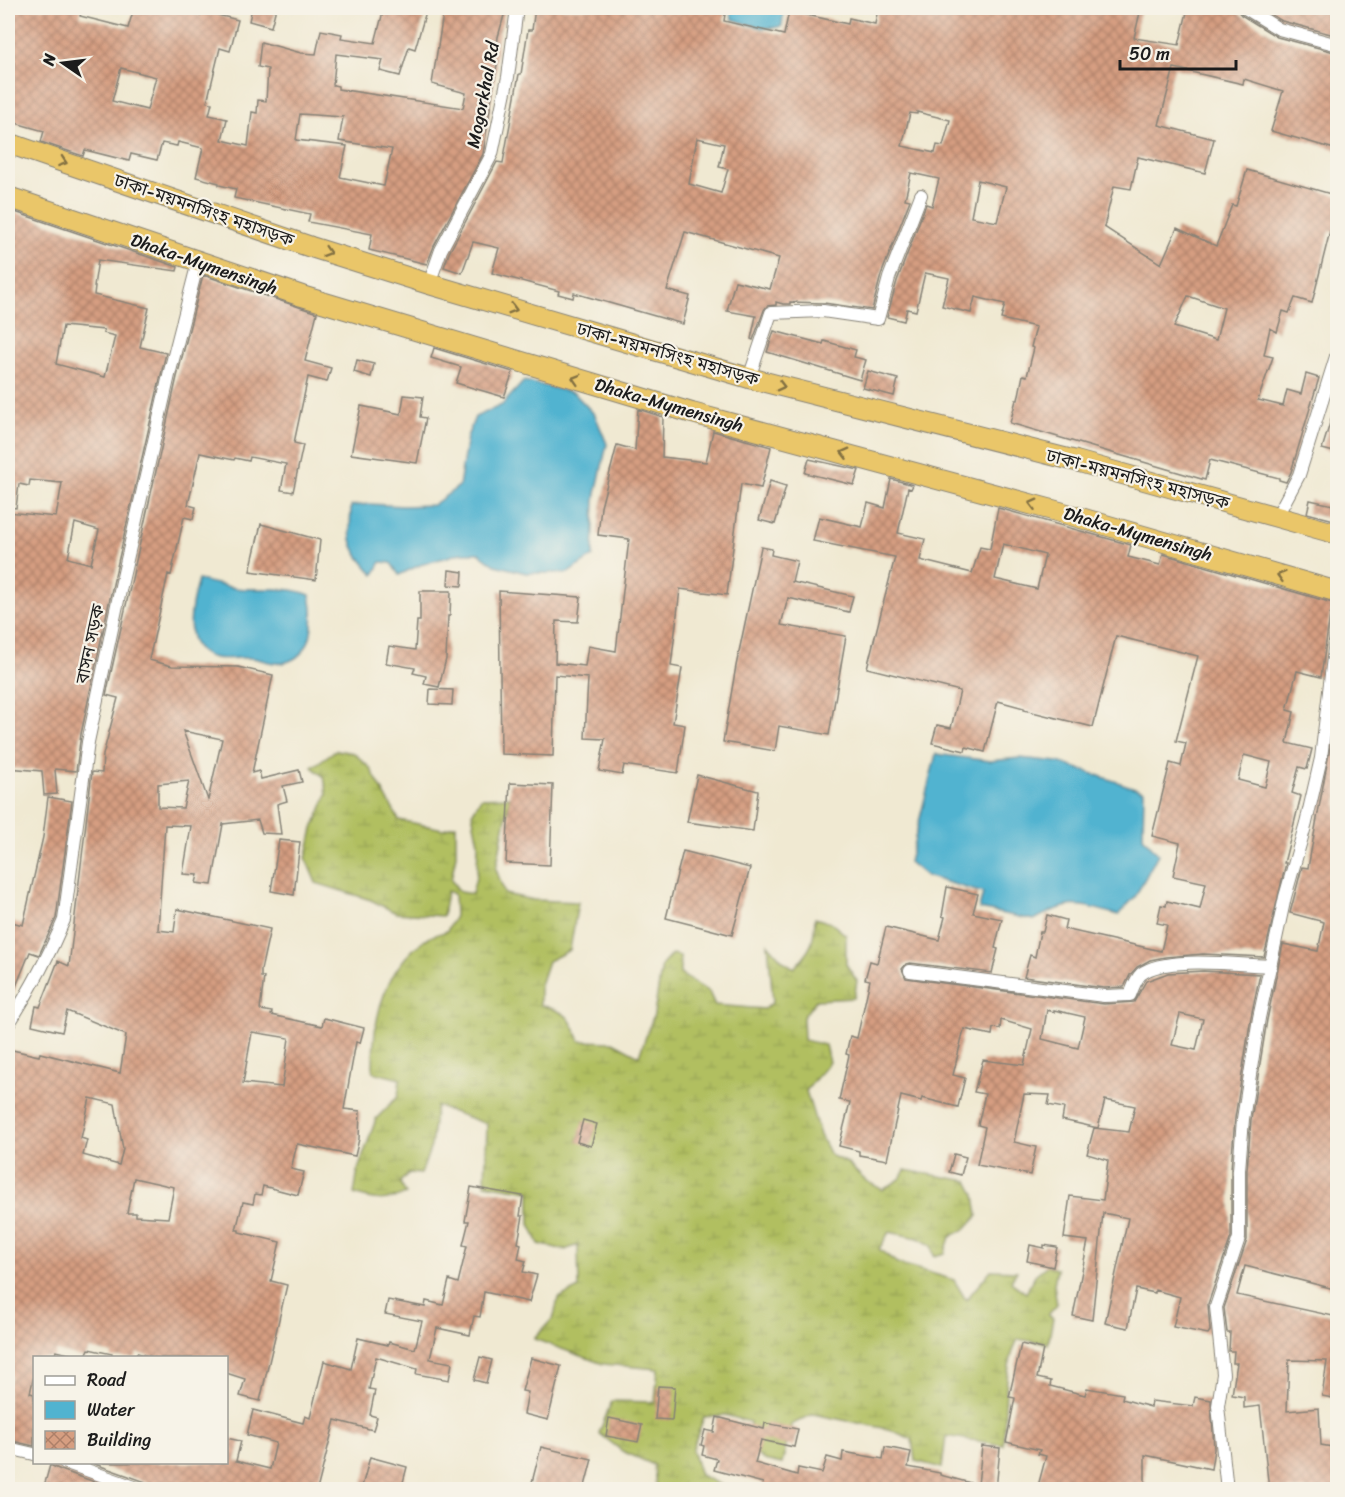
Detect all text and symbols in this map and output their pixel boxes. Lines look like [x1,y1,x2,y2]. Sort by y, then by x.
north arrow [33,33,93,93]
scale bar [1120,33,1236,71]
street label: Mogorkhal Rd [457,38,509,151]
text: 50 m [1129,38,1170,70]
text: N [33,50,65,69]
one-way arrow [57,154,68,167]
street label: ঢাকা-ময়মনসিংহ মহাসড়ক [109,164,299,256]
street label: Dhaka-Mymensingh [126,224,282,304]
one-way arrow [321,245,332,257]
one-way arrow [507,302,518,314]
street label: ঢাকা-ময়মনসিংহ মহাসড়ক [572,312,764,396]
street label: Dhaka-Mymensingh [591,368,747,442]
one-way arrow [571,374,582,386]
one-way arrow [776,379,786,392]
street label: ঢাকা-ময়মনসিংহ মহাসড়ক [1042,439,1234,519]
one-way arrow [840,448,850,461]
street label: Dhaka-Mymensingh [1060,497,1216,571]
one-way arrow [1028,499,1039,511]
one-way arrow [1276,570,1286,583]
street label: বাসন সড়ক [66,601,114,688]
legend [33,1356,228,1464]
text: Road [87,1364,127,1396]
text: Water [87,1394,136,1426]
text: Building [87,1424,151,1456]

